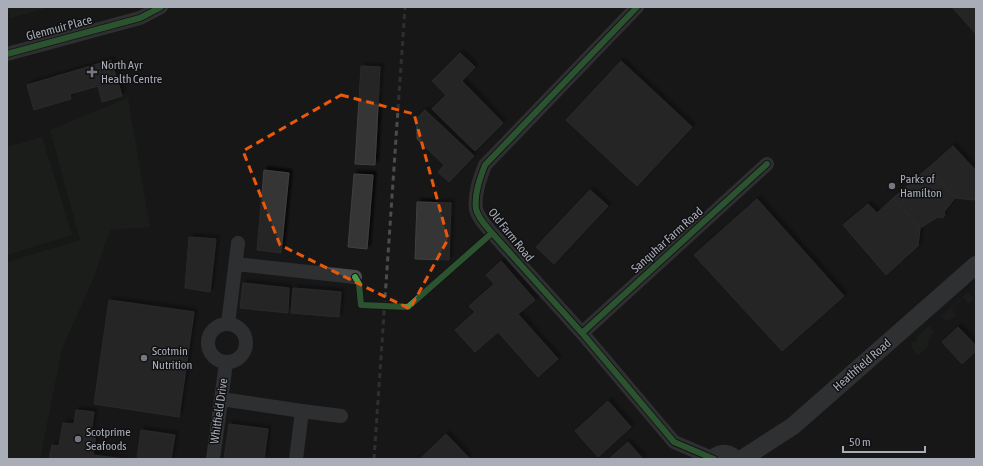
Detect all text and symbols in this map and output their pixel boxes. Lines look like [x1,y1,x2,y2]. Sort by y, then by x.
street label: Glenmuir Place [25,12,93,44]
place label: North Ayr Health Centre [101,58,162,86]
marker: North Ayr Health Centre [86,66,98,78]
place label: Parks of Hamilton [900,172,942,200]
marker: Parks of Hamilton [887,181,897,191]
street label: Sanquhar Farm Road [628,204,706,276]
street label: Old Farm Road [485,206,537,264]
street label: Heathfield Road [830,336,894,394]
place label: Scotmin Nutrition [152,344,192,372]
marker: Scotmin Nutrition [139,353,149,363]
street label: Whitfield Drive [207,377,231,445]
place label: Scotprime Seafoods [86,425,131,453]
scale bar [843,428,925,454]
marker: Scotprime Seafoods [73,434,83,444]
text: 50 m [849,435,871,449]

